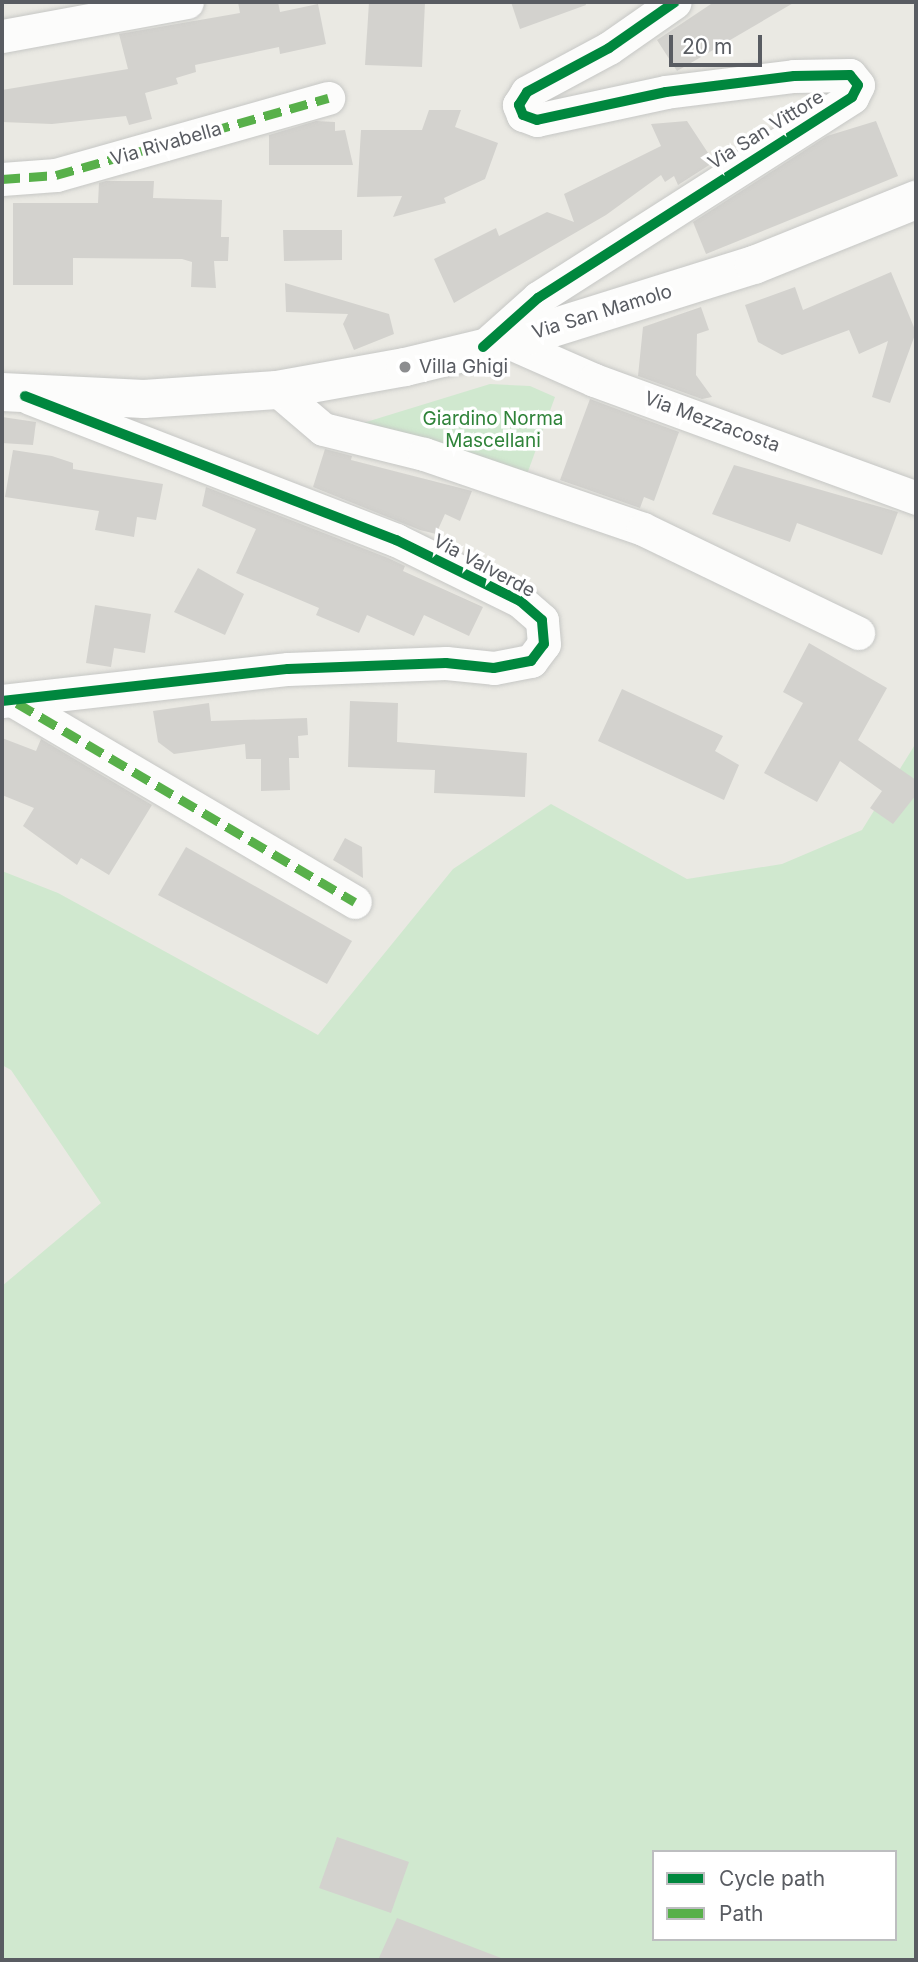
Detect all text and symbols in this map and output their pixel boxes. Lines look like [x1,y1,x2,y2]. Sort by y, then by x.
scale bar [673,21,766,65]
text: 20 m [682,34,732,59]
street label: Via San Vittore [704,85,828,175]
street label: Via Rivabella [108,117,224,171]
street label: Via San Mamolo [529,280,675,344]
place label: Villa Ghigi [419,356,508,378]
marker: Villa Ghigi [397,359,413,375]
street label: Via Mezzacosta [641,387,783,457]
park label: Giardino Norma Mascellani [423,408,563,452]
street label: Via Valverde [429,530,539,602]
legend [652,1850,897,1941]
text: Cycle path [719,1866,825,1891]
text: Path [719,1901,764,1926]

